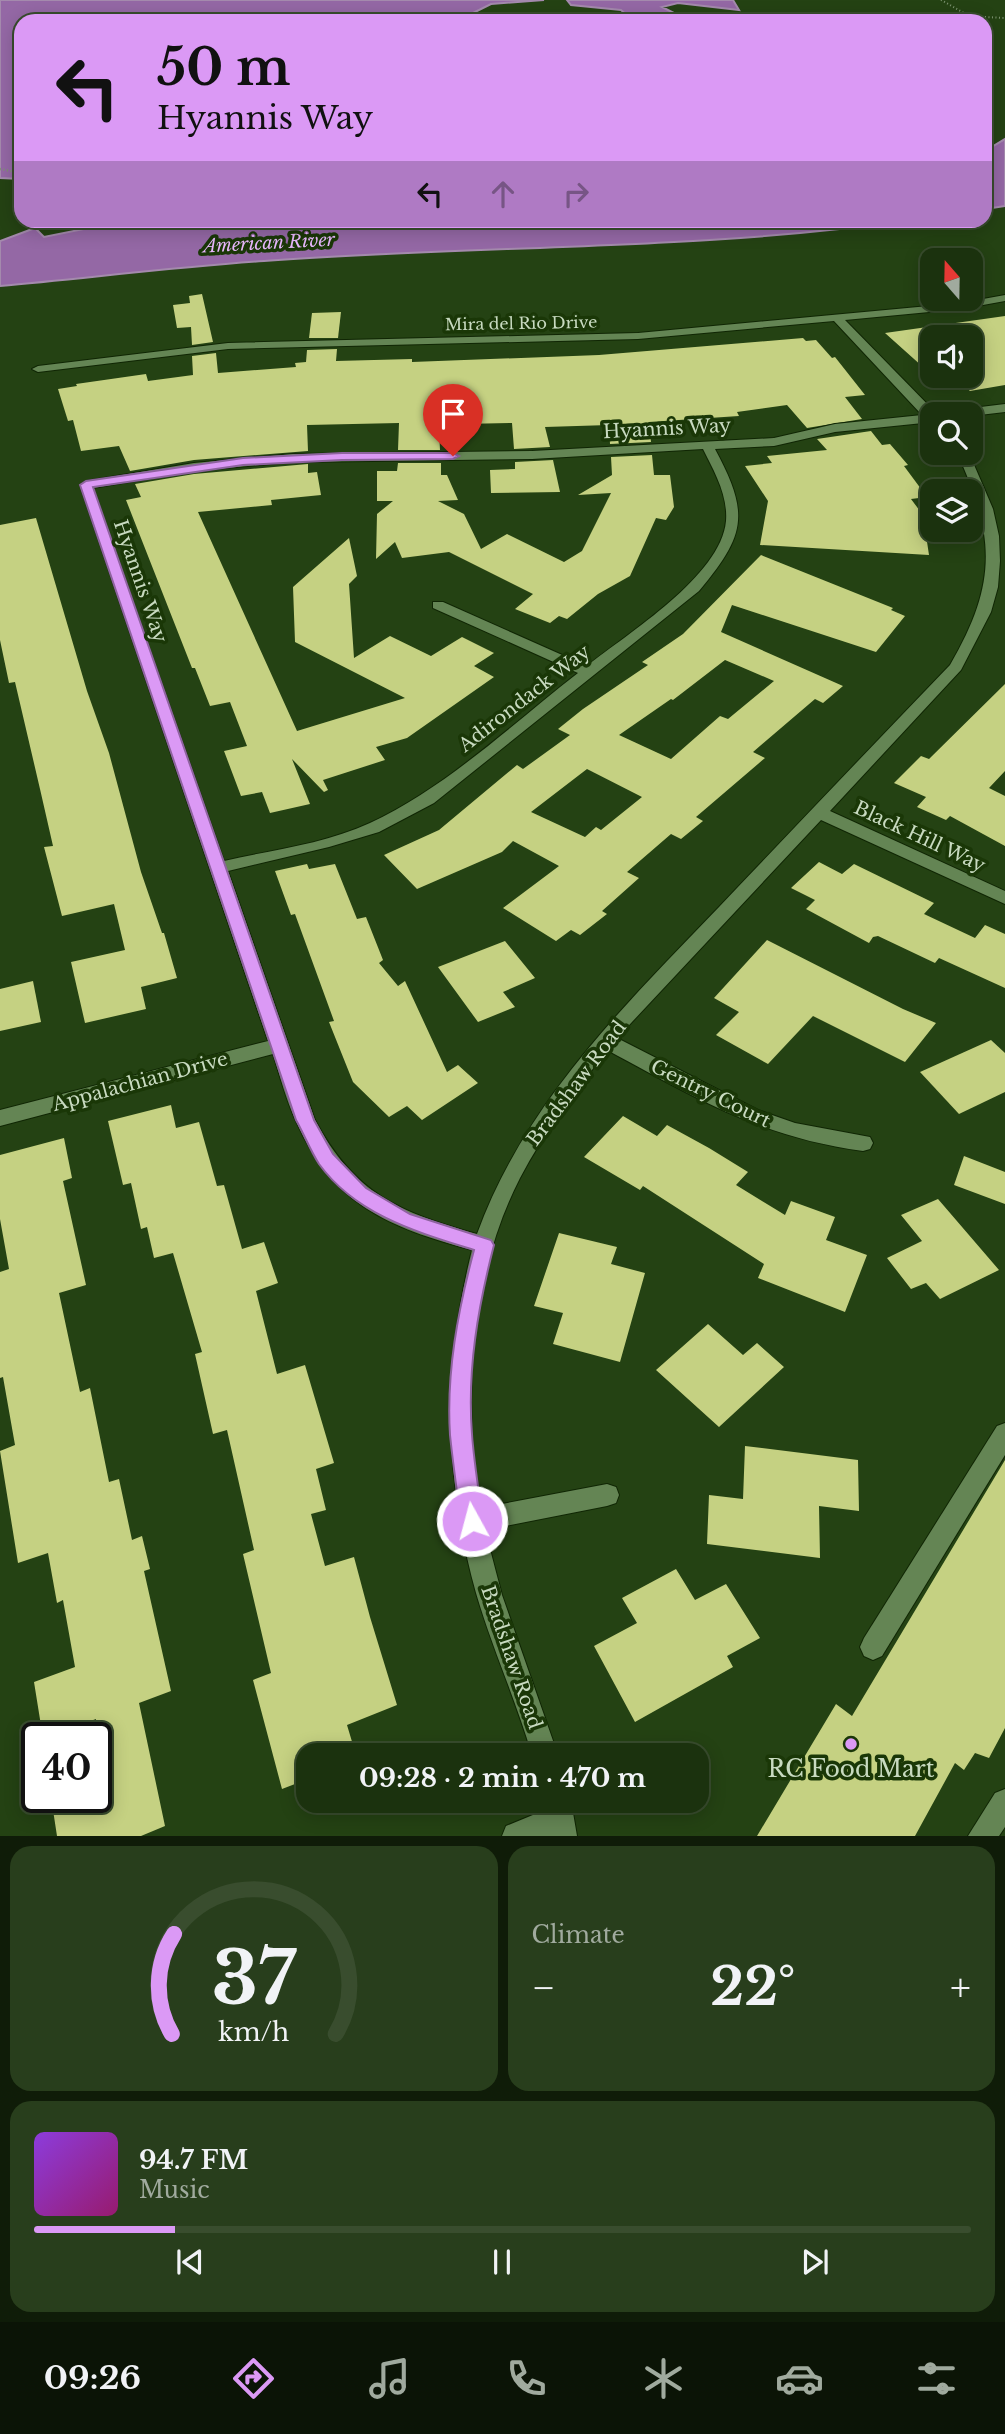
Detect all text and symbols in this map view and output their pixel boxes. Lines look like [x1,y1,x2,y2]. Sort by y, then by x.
text: 50 m [157,37,290,98]
icon: left [42,42,133,133]
text: Hyannis Way [157,98,373,138]
icon: left [411,175,449,213]
icon: ahead [484,175,522,213]
icon: right [557,175,595,213]
water label: American River [201,229,336,258]
north arrow [920,248,984,312]
map controls [920,248,983,542]
street label: Mira del Rio Drive [445,312,597,334]
button: sound [920,325,983,388]
pin [423,384,483,456]
icon: arrive [434,395,472,433]
button: search [920,402,983,465]
street label: Hyannis Way [602,414,732,443]
button: layers [920,479,983,542]
street label: Hyannis Way [109,517,172,646]
street label: Adirondack Way [453,640,595,758]
street label: Black Hill Way [850,796,989,877]
street label: Bradshaw Road [522,1016,631,1150]
street label: Appalachian Drive [49,1047,230,1116]
street label: Gentry Court [647,1055,775,1133]
position arrow [435,1484,509,1558]
street label: Bradshaw Road [476,1582,547,1732]
speed limit sign: 40 [21,1722,112,1813]
marker: RC Food Mart [843,1736,859,1752]
place label: RC Food Mart [767,1755,935,1783]
text: 09:28 · 2 min · 470 m [359,1762,646,1794]
text: Climate [532,1921,625,1949]
text: 37 [212,1934,297,2025]
text: 22° [710,1955,795,2019]
text: − [532,1964,556,2011]
text: + [950,1964,971,2011]
text: km/h [218,2017,289,2048]
text: 94.7 FM [139,2144,248,2176]
text: Music [139,2176,210,2204]
icon: previous [171,2243,209,2281]
icon: pause [483,2243,521,2281]
icon: next [796,2243,834,2281]
icon: directions [229,2354,278,2403]
icon: music [365,2354,414,2403]
icon: phone [502,2354,551,2403]
icon: climate [639,2354,688,2403]
icon: car [775,2354,824,2403]
icon: filters [912,2354,961,2403]
text: 09:26 [44,2358,141,2398]

